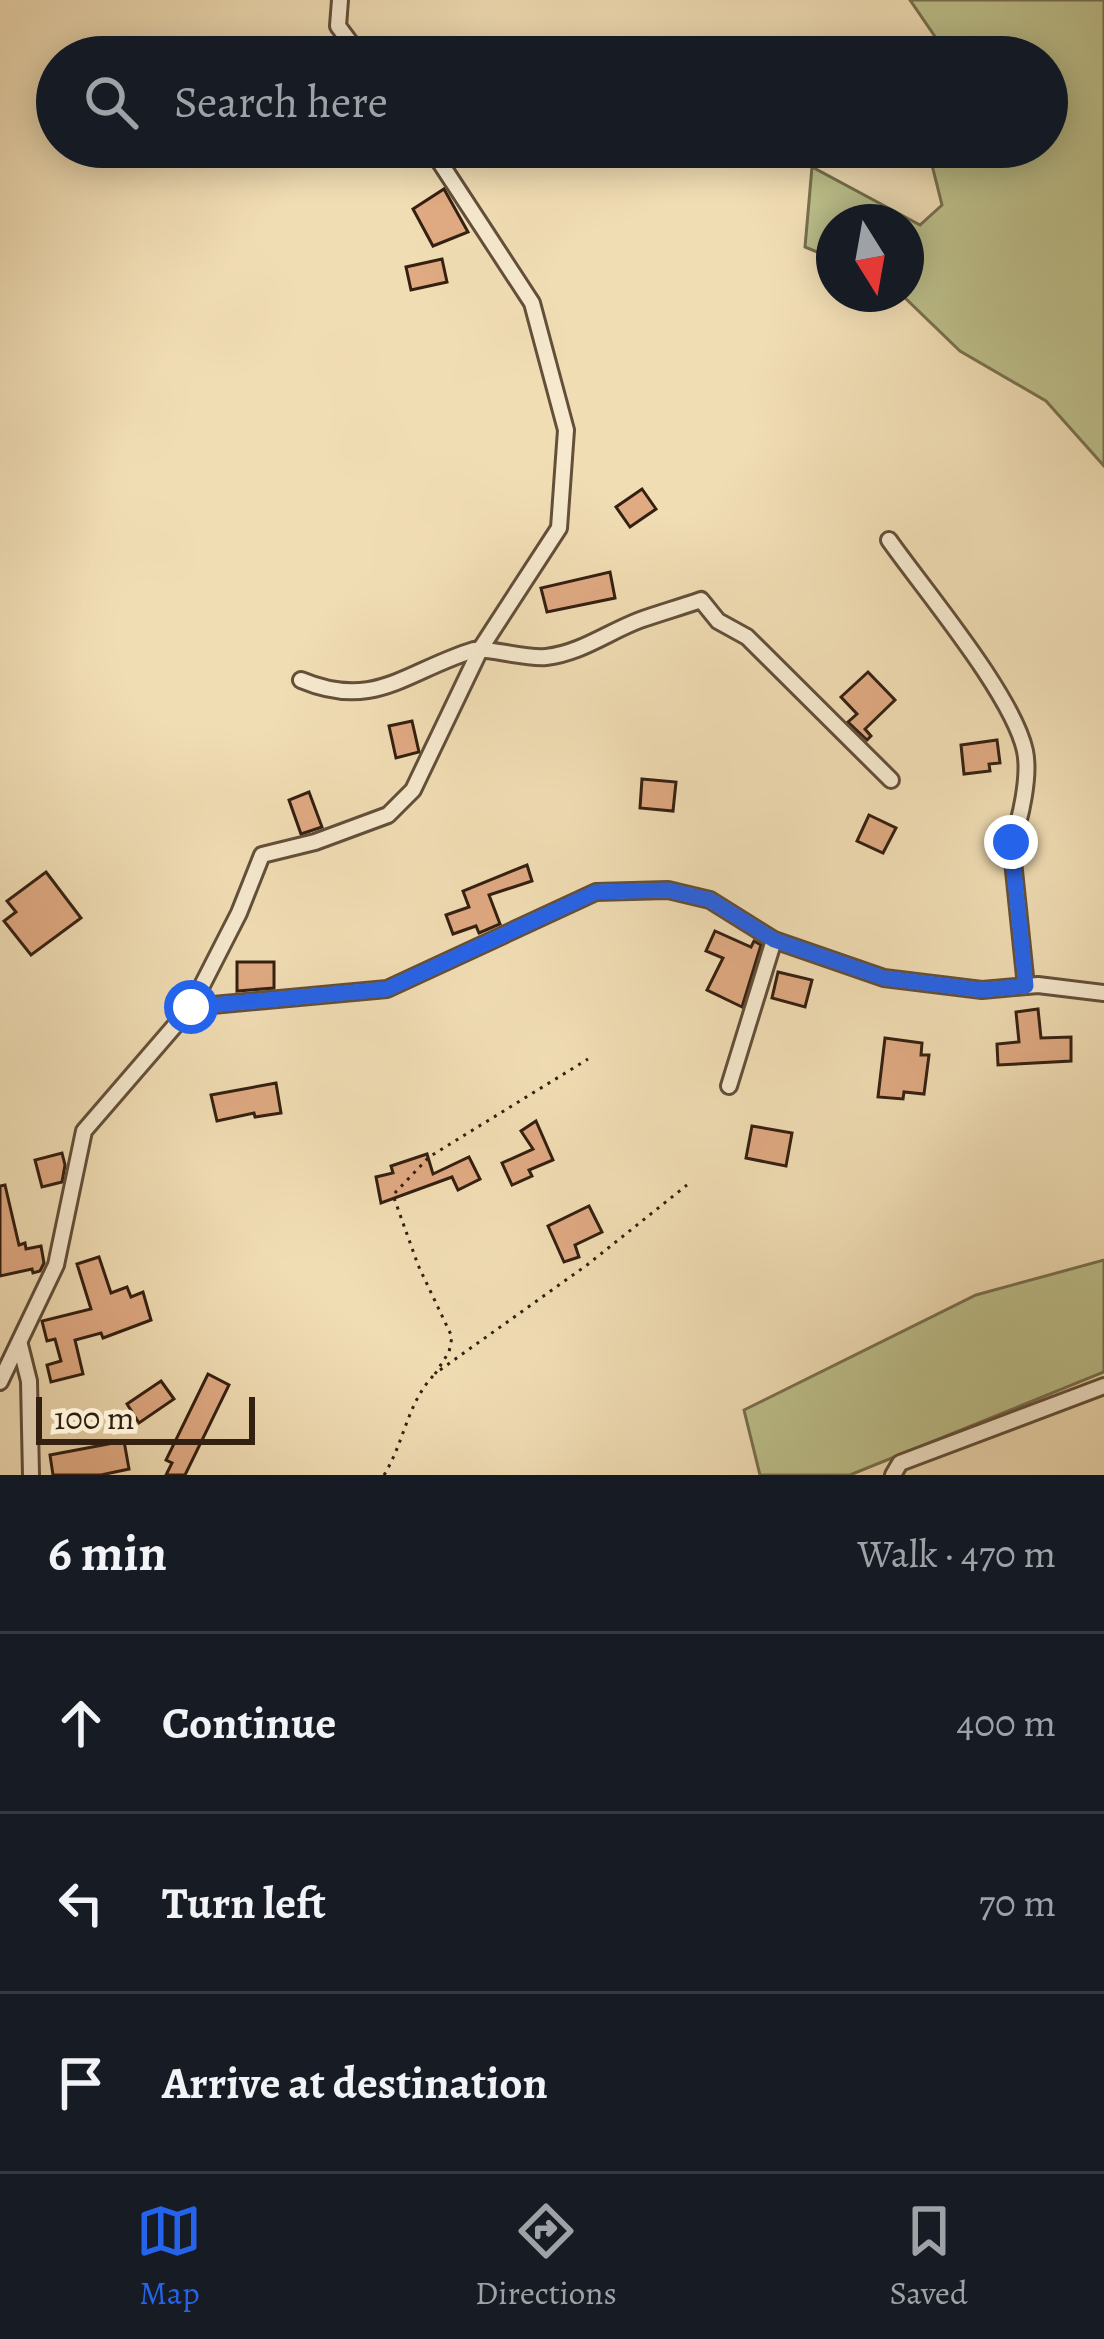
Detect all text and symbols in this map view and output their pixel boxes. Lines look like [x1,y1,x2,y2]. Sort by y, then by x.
search box [36,36,1068,168]
icon: search [78,69,144,135]
text: Search here [174,71,388,133]
north arrow [816,204,924,312]
route end [984,815,1038,869]
route start [164,980,218,1034]
scale bar [36,1391,255,1444]
text: 100 m [54,1395,134,1440]
text: 6 min [48,1518,167,1588]
text: Walk · 470 m [858,1527,1056,1580]
icon: ahead [48,1690,114,1756]
text: Continue [162,1692,336,1754]
text: 400 m [957,1696,1056,1749]
icon: left [48,1870,114,1936]
text: Turn left [162,1872,326,1934]
text: 70 m [979,1876,1056,1929]
icon: arrive [48,2050,114,2116]
text: Arrive at destination [162,2052,548,2114]
tab: Map [136,2198,202,2315]
tab: Directions [475,2198,617,2315]
tab: Saved [889,2198,968,2315]

